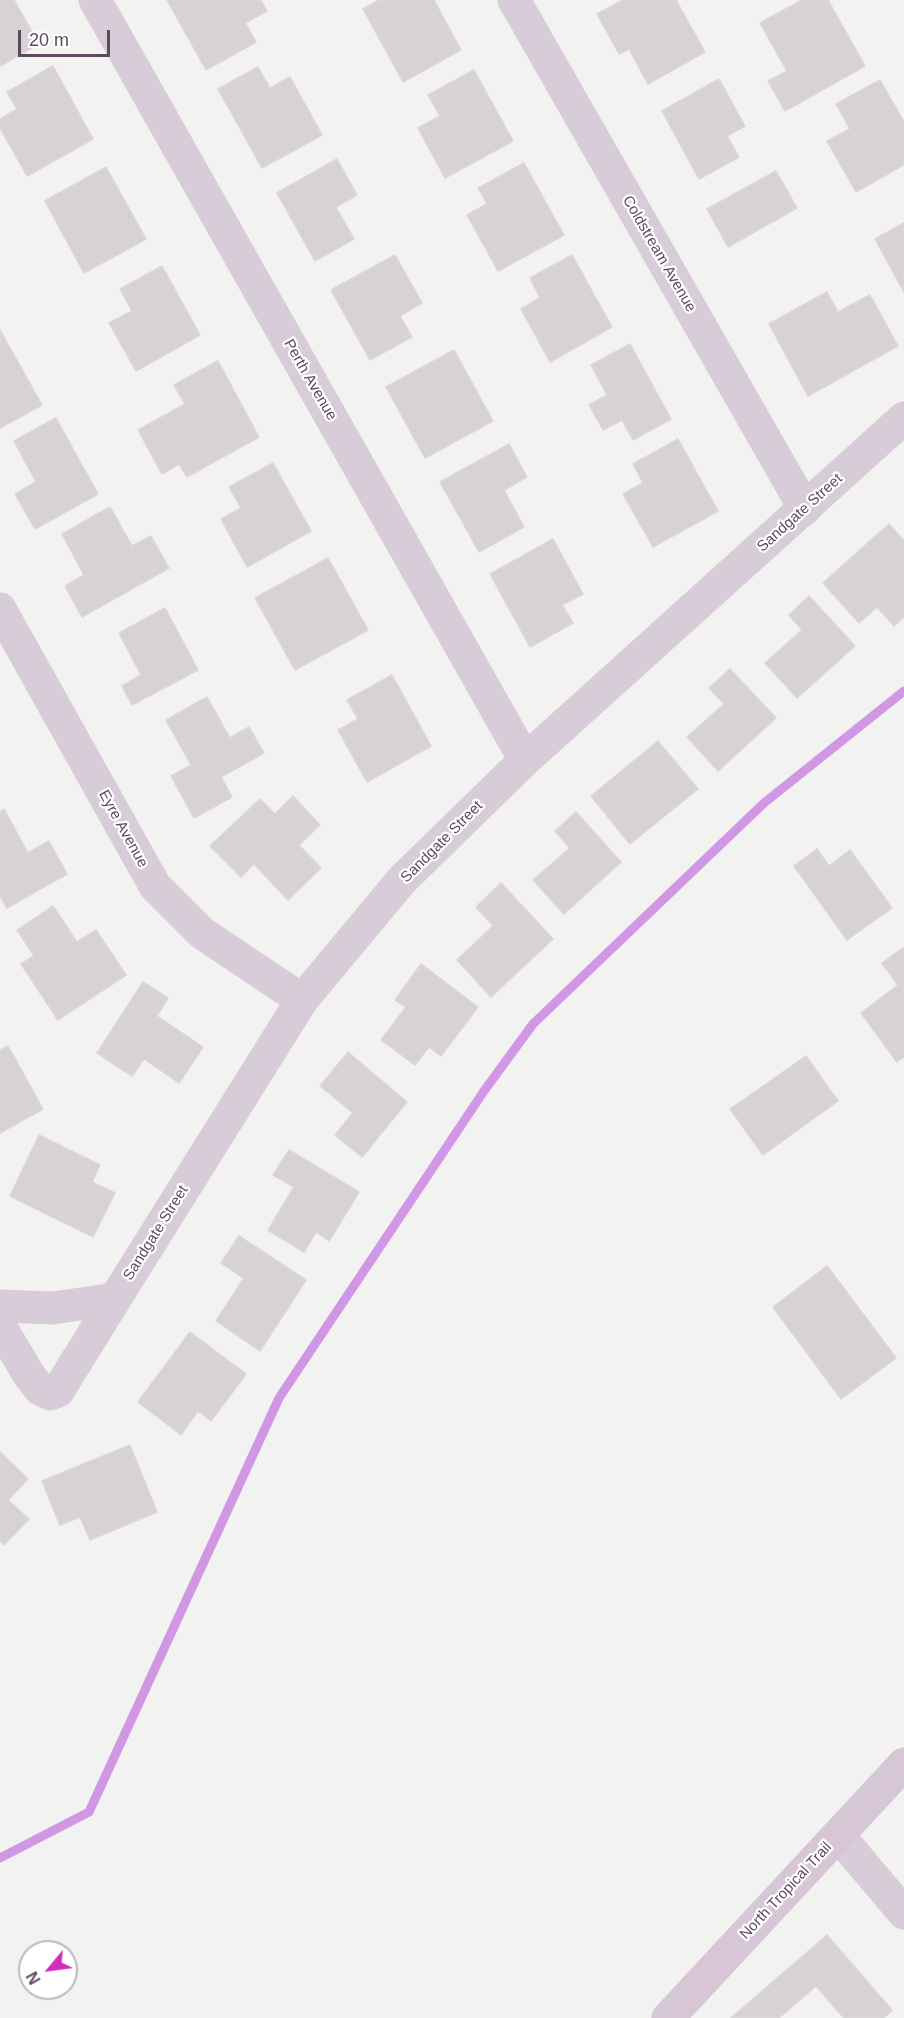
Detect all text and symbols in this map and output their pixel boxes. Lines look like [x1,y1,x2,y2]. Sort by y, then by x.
scale bar [21,18,112,56]
text: 20 m [29,30,69,50]
street label: Coldstream Avenue [618,193,700,315]
street label: Perth Avenue [280,336,340,424]
street label: Sandgate Street [754,470,846,556]
street label: Eyre Avenue [94,787,152,871]
street label: Sandgate Street [397,797,487,887]
street label: Sandgate Street [120,1182,192,1284]
street label: North Tropical Trail [736,1839,836,1943]
north arrow [18,1940,78,2000]
text: N [23,1969,44,1987]

